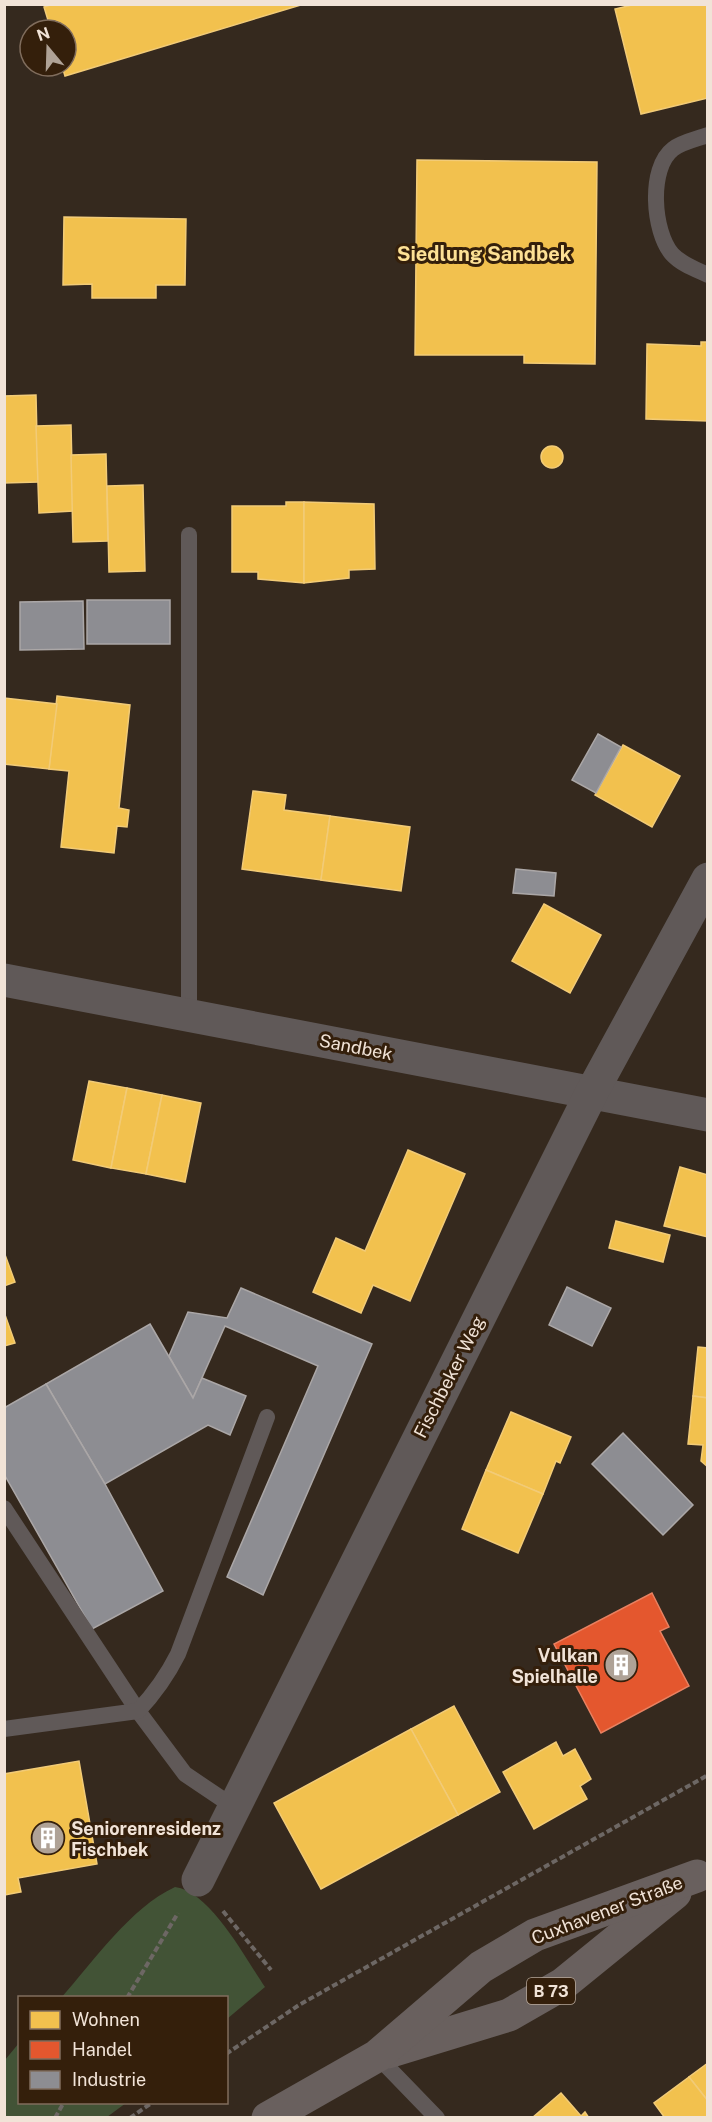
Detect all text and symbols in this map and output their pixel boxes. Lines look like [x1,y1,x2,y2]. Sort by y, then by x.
north arrow [18,18,78,78]
text: N [34,23,52,45]
district label: Siedlung Sandbek [397,242,572,266]
street label: Sandbek [318,1030,394,1064]
street label: Fischbeker Weg [409,1313,489,1441]
place label: Vulkan Spielhalle [511,1645,598,1687]
building icon: Vulkan Spielhalle [603,1647,639,1683]
place label: Seniorenresidenz Fischbek [71,1818,221,1860]
building icon: Seniorenresidenz Fischbek [30,1820,66,1856]
street label: Cuxhavener Straße [528,1871,686,1949]
road number: B 73 [527,1978,575,2004]
legend [18,1996,228,2104]
text: Wohnen [72,2009,140,2030]
text: Handel [72,2039,132,2060]
text: Industrie [72,2069,146,2090]

